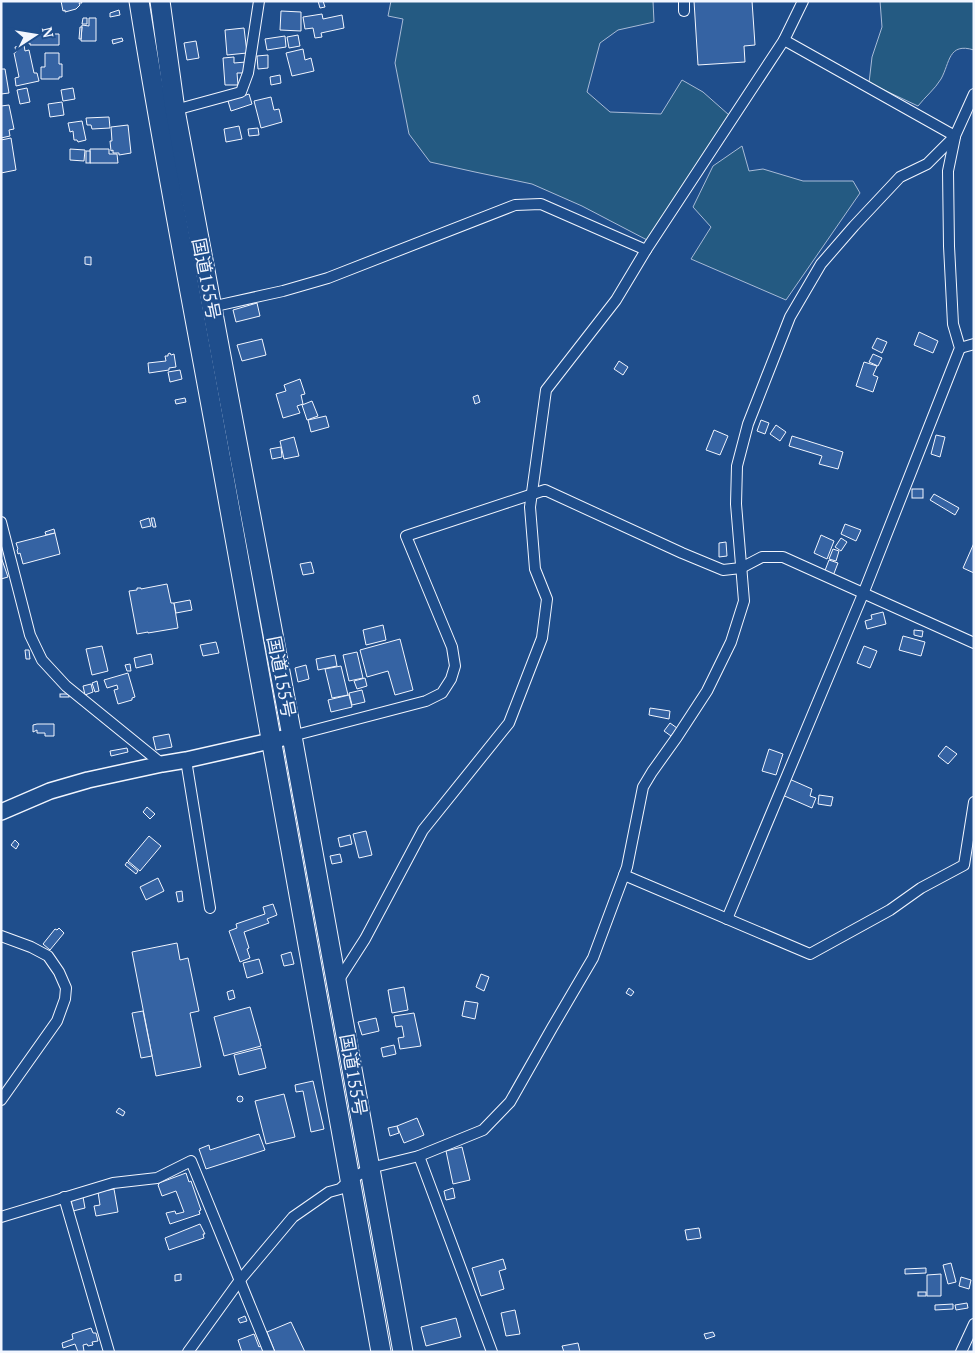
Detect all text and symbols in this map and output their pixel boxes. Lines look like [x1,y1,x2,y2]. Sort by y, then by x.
north arrow [10,10,60,60]
text: N [38,25,59,40]
street label: 国道155号 [187,236,227,322]
street label: 国道155号 [262,634,302,720]
street label: 国道155号 [335,1032,373,1118]

